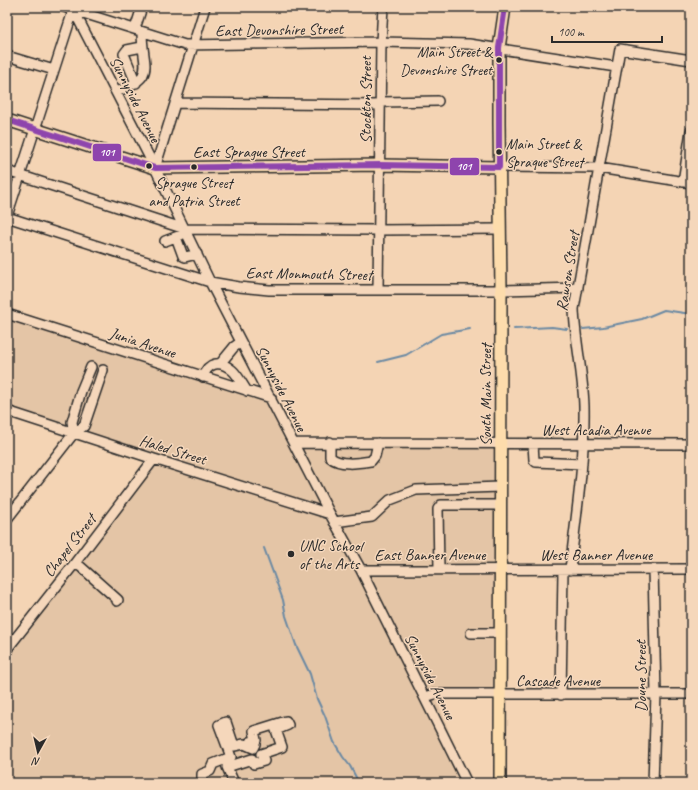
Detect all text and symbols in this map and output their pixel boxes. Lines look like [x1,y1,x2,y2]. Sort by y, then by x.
scale bar [552,18,662,44]
street label: East Devonshire Street [215,19,345,41]
text: 100 m [558,24,585,40]
place label: Main Street & Devonshire Street [400,43,494,80]
street label: Sunnyside Avenue [105,53,166,147]
street label: Stockton Street [356,55,376,144]
marker: Main Street & Devonshire Street [494,55,504,65]
place label: Main Street & Spraque Street [506,135,585,172]
street label: East Sprague Street [193,142,307,162]
line badge: 101 [92,143,122,162]
text: 101 [100,145,115,159]
marker: Main Street & Spraque Street [494,147,504,157]
line badge: 101 [449,157,480,176]
text: 101 [457,159,472,173]
unlabelled marker [144,161,154,171]
marker: Sprague Street and Patria Street [189,162,199,172]
place label: Sprague Street and Patria Street [149,174,241,211]
street label: Rawson Street [552,227,585,313]
street label: East Monmouth Street [246,263,375,285]
street label: Junia Avenue [106,323,180,364]
street label: South Main Street [476,341,496,446]
street label: Sunnyside Avenue [251,342,312,436]
street label: West Acadia Avenue [542,420,652,440]
street label: Haled Street [137,430,210,470]
street label: Chapel Street [39,508,102,581]
place label: UNC School of the Arts [299,536,365,574]
street label: East Banner Avenue [375,545,487,565]
street label: West Banner Avenue [540,545,654,565]
marker: UNC School of the Arts [286,549,296,559]
street label: Sunnyside Avenue [400,630,461,724]
street label: Doune Street [631,638,651,712]
street label: Cascade Avenue [516,671,602,691]
north arrow [18,732,58,772]
text: N [30,754,41,769]

